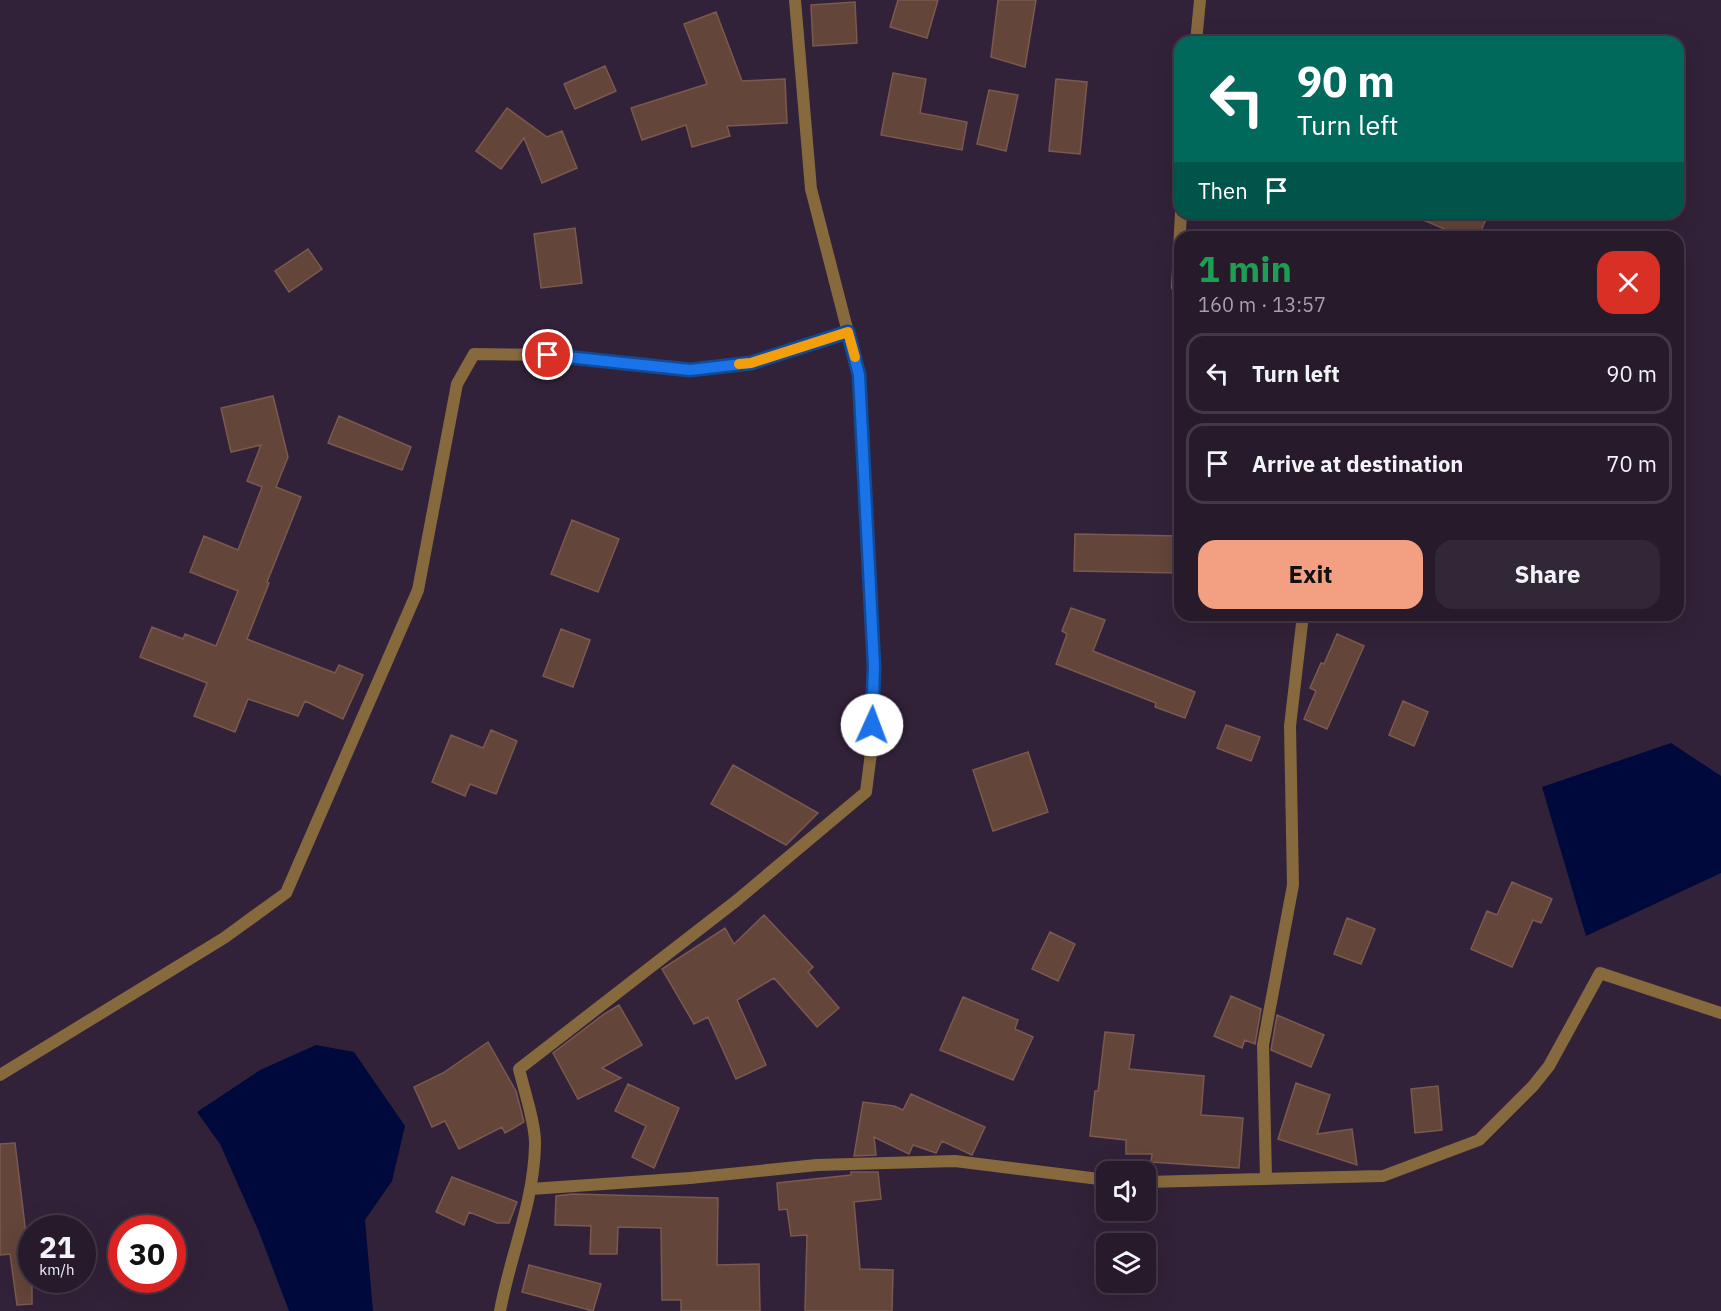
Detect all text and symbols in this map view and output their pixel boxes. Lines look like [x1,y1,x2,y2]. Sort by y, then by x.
text: 90 m [1297,54,1395,109]
icon: left [1198,60,1276,138]
text: Turn left [1297,107,1398,142]
icon: arrive [1260,174,1293,207]
text: Then [1198,176,1248,205]
text: 1 min [1198,245,1292,292]
button: close [1597,251,1660,314]
text: 160 m · 13:57 [1198,291,1326,318]
pin [522,329,573,380]
icon: arrive [531,338,564,371]
icon: left [1201,357,1234,390]
text: Turn left [1252,359,1340,388]
text: 90 m [1606,359,1657,388]
icon: arrive [1201,447,1234,480]
text: Arrive at destination [1252,449,1463,478]
text: 70 m [1606,449,1657,478]
button: Exit [1198,540,1423,609]
button: Share [1435,540,1660,609]
position arrow [840,693,904,757]
map controls [1096,1161,1156,1293]
button: sound [1096,1161,1156,1221]
speed limit sign: 30 [108,1215,186,1293]
text: 21 [39,1227,75,1266]
button: layers [1096,1233,1156,1293]
text: km/h [39,1260,75,1279]

